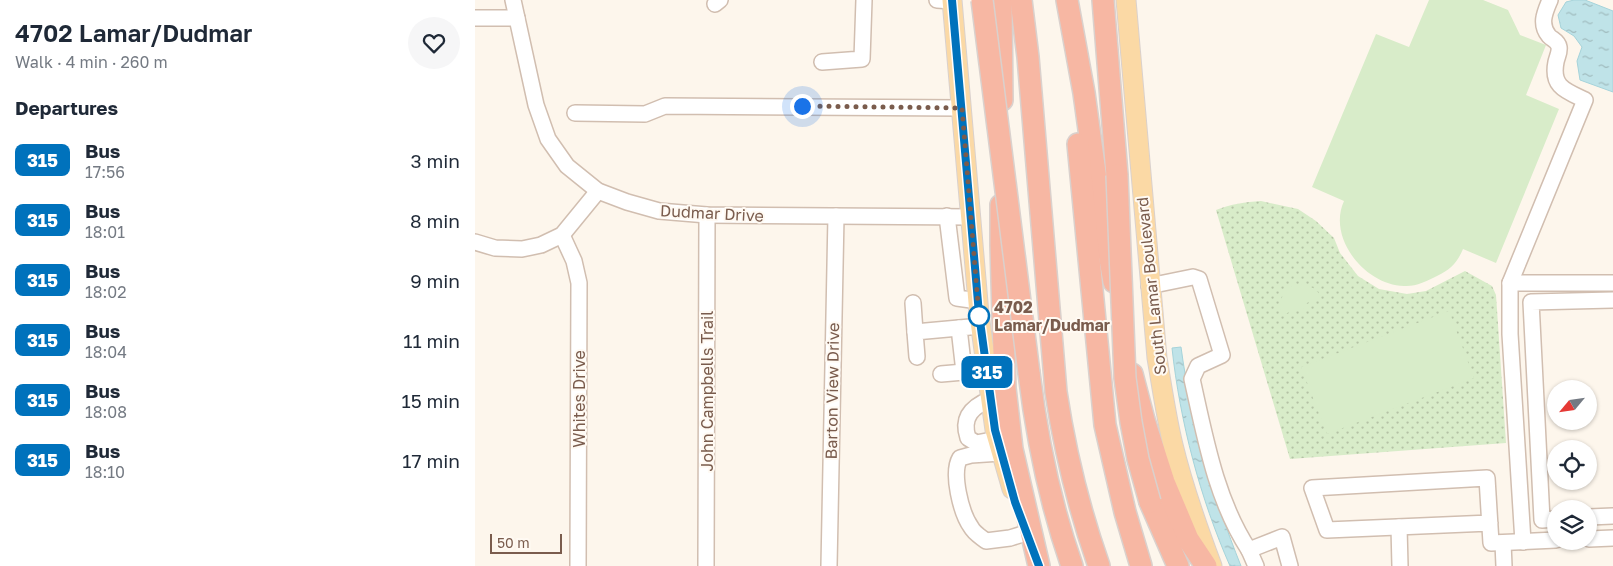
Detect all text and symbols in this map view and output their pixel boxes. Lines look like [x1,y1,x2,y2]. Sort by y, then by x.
button: heart [408,17,460,69]
text: 4702 Lamar/Dudmar [15,18,252,47]
text: Walk · 4 min · 260 m [15,52,168,72]
your location [790,94,815,119]
text: Departures [15,96,118,119]
text: Bus [85,139,120,162]
text: 315 [27,149,58,171]
text: 3 min [411,149,460,172]
text: 17:56 [85,162,125,182]
street label: South Lamar Boulevard [1132,196,1170,376]
text: Bus [85,199,120,222]
street label: Dudmar Drive [660,200,764,226]
text: 315 [27,209,58,231]
text: 8 min [410,209,460,232]
text: 18:01 [85,222,125,242]
text: Bus [85,259,120,282]
text: 315 [27,269,58,291]
text: 9 min [410,269,460,292]
text: 18:02 [85,282,127,302]
place label: 4702 Lamar/Dudmar [994,297,1110,335]
marker: 4702 Lamar/Dudmar [968,305,990,327]
street label: John Campbells Trail [697,311,717,471]
text: Bus [85,319,120,342]
street label: Barton View Drive [821,322,843,460]
text: 315 [27,329,58,351]
text: 11 min [403,329,460,352]
text: 18:04 [85,342,127,362]
street label: Whites Drive [569,350,589,448]
line badge: 315 [958,356,1016,388]
text: 315 [971,361,1003,383]
text: Bus [85,379,120,402]
north arrow [1547,380,1597,430]
map controls [1547,380,1597,550]
text: 315 [27,389,58,411]
text: 15 min [401,389,460,412]
text: 18:08 [85,402,127,422]
text: Bus [85,439,120,462]
button: locate [1547,440,1597,490]
text: 315 [27,449,58,471]
text: 17 min [402,449,460,472]
text: 18:10 [85,462,125,482]
button: layers [1547,500,1597,550]
scale bar [490,531,563,554]
text: 50 m [497,534,530,551]

